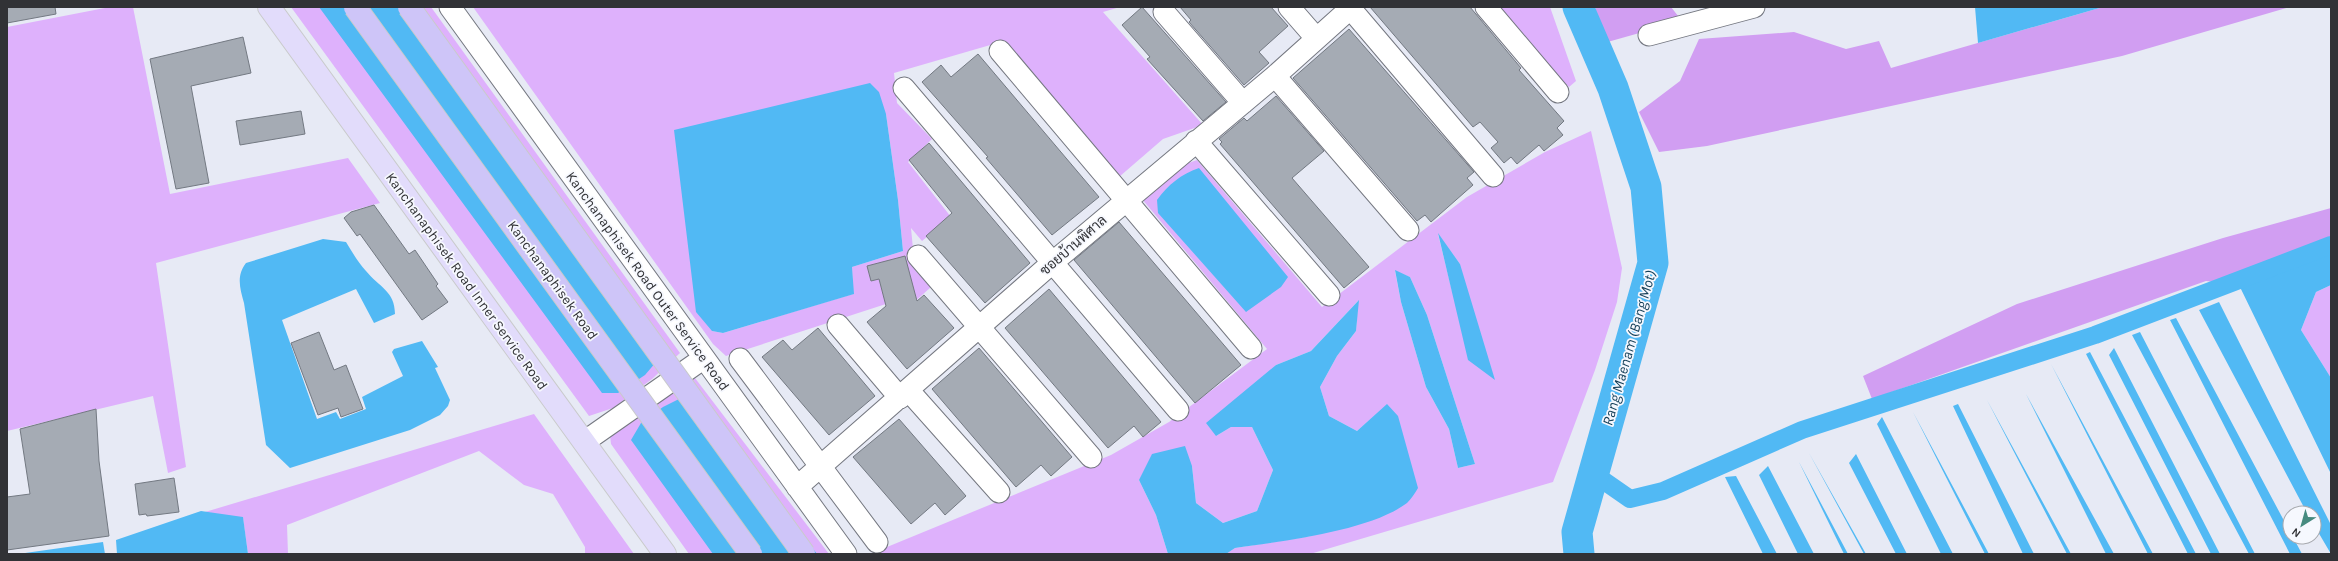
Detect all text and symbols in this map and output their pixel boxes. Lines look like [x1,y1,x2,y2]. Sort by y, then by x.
street label: Kanchanaphisek Road Outer Service Road [562,168,733,394]
street label: Kanchanaphisek Road Inner Service Road [382,169,551,393]
street label: ซอยบ้านพิศาล [1036,211,1110,279]
street label: Kanchanaphisek Road [504,217,601,343]
water label: Rang Maenam (Bang Mot) [1598,268,1660,428]
north arrow [2282,505,2322,545]
text: N [2289,525,2303,540]

